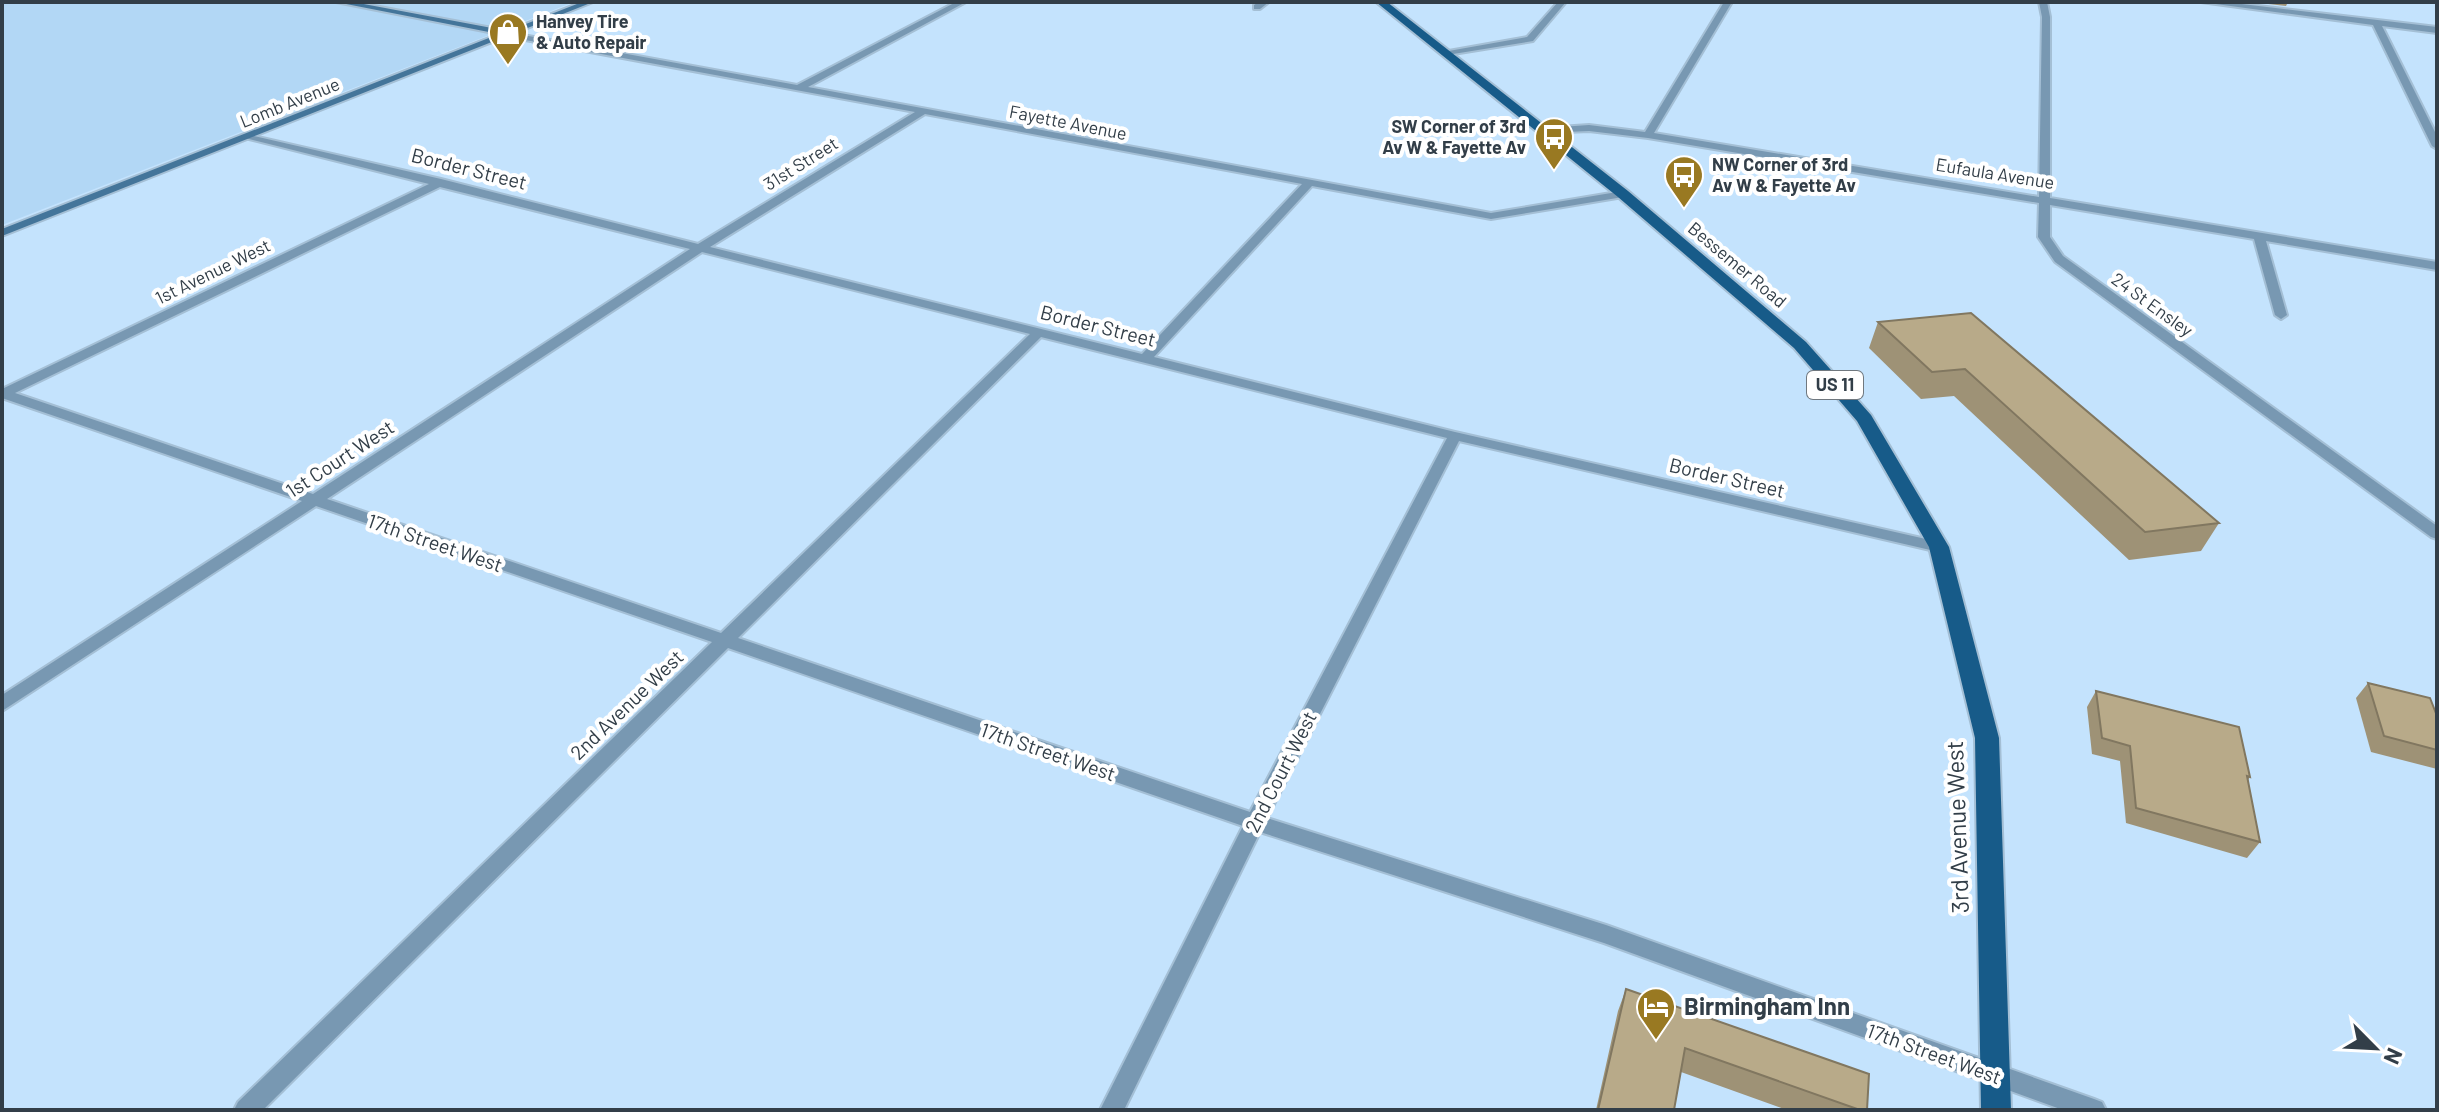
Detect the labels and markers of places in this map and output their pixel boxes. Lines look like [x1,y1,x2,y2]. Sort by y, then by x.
place label: Hanvey Tire & Auto Repair [536,10,647,53]
shop icon: Hanvey Tire & Auto Repair [487,11,529,66]
place label: SW Corner of 3rd Av W & Fayette Av [1382,115,1526,158]
bus stop icon: SW Corner of 3rd Av W & Fayette Av [1533,116,1575,171]
place label: NW Corner of 3rd Av W & Fayette Av [1712,153,1856,196]
bus stop icon: NW Corner of 3rd Av W & Fayette Av [1663,154,1705,209]
hotel icon: Birmingham Inn [1635,986,1677,1041]
place label: Birmingham Inn [1684,991,1850,1020]

